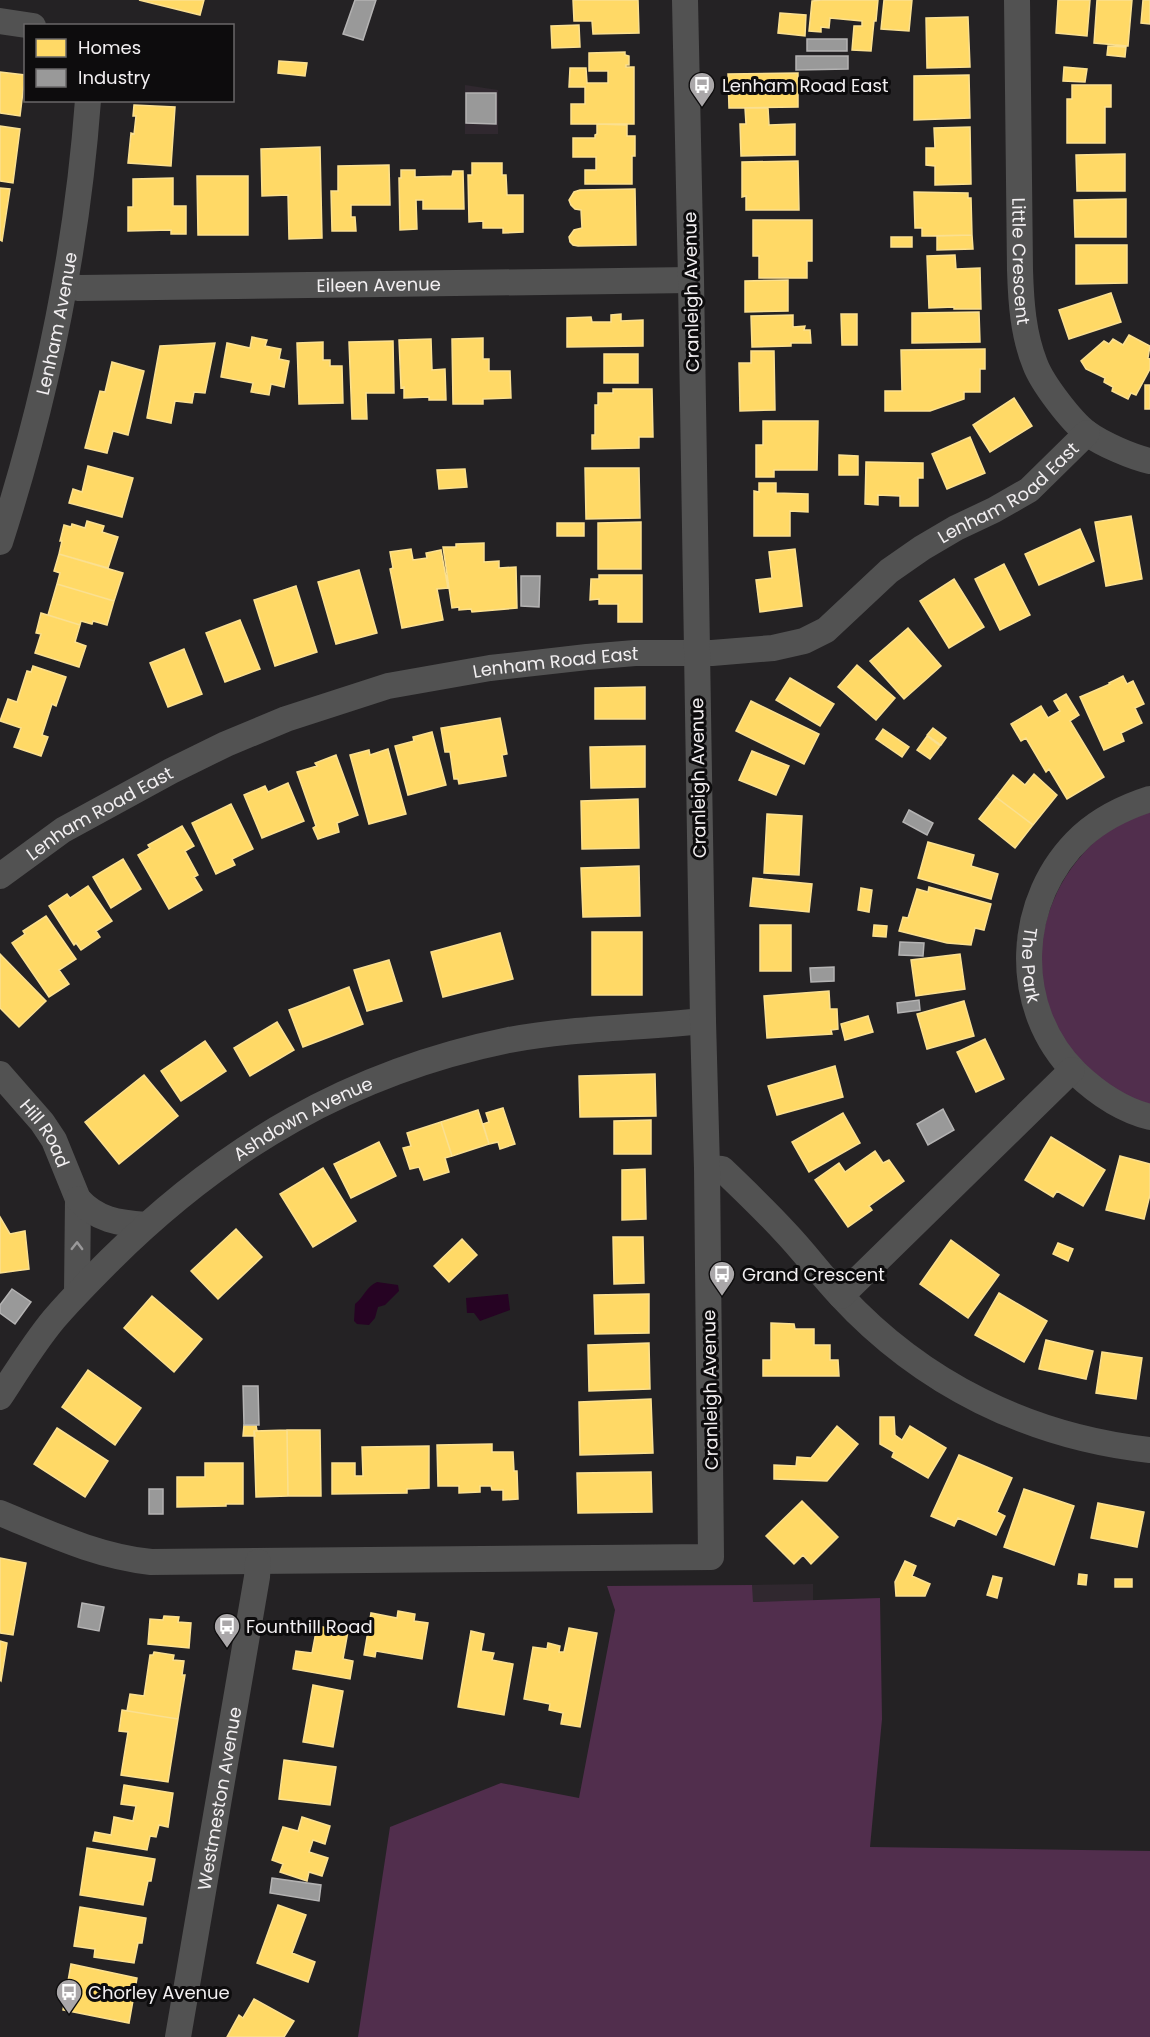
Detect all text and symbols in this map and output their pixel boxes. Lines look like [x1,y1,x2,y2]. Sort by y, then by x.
legend [24,24,234,102]
text: Homes [78,35,141,60]
text: Industry [78,65,150,90]
bus stop icon: Lenham Road East [687,70,717,108]
place label: Lenham Road East [722,73,888,98]
street label: Little Crescent [1007,197,1037,326]
street label: Cranleigh Avenue [677,212,705,372]
street label: Lenham Avenue [29,250,82,397]
street label: Eileen Avenue [316,271,441,297]
street label: Lenham Road East [933,436,1084,549]
street label: Lenham Road East [471,641,638,683]
street label: Cranleigh Avenue [684,698,712,858]
street label: Lenham Road East [21,760,177,866]
street label: The Park [1016,926,1047,1006]
street label: Ashdown Avenue [228,1070,376,1166]
street label: Hill Road [14,1093,76,1171]
one-way arrow [71,1242,84,1251]
bus stop icon: Grand Crescent [707,1259,737,1297]
place label: Grand Crescent [742,1262,885,1287]
street label: Cranleigh Avenue [696,1310,724,1470]
bus stop icon: Founthill Road [212,1611,242,1649]
place label: Founthill Road [246,1614,373,1639]
street label: Westmeston Avenue [191,1705,247,1892]
bus stop icon: Chorley Avenue [54,1977,84,2015]
place label: Chorley Avenue [88,1980,230,2005]

